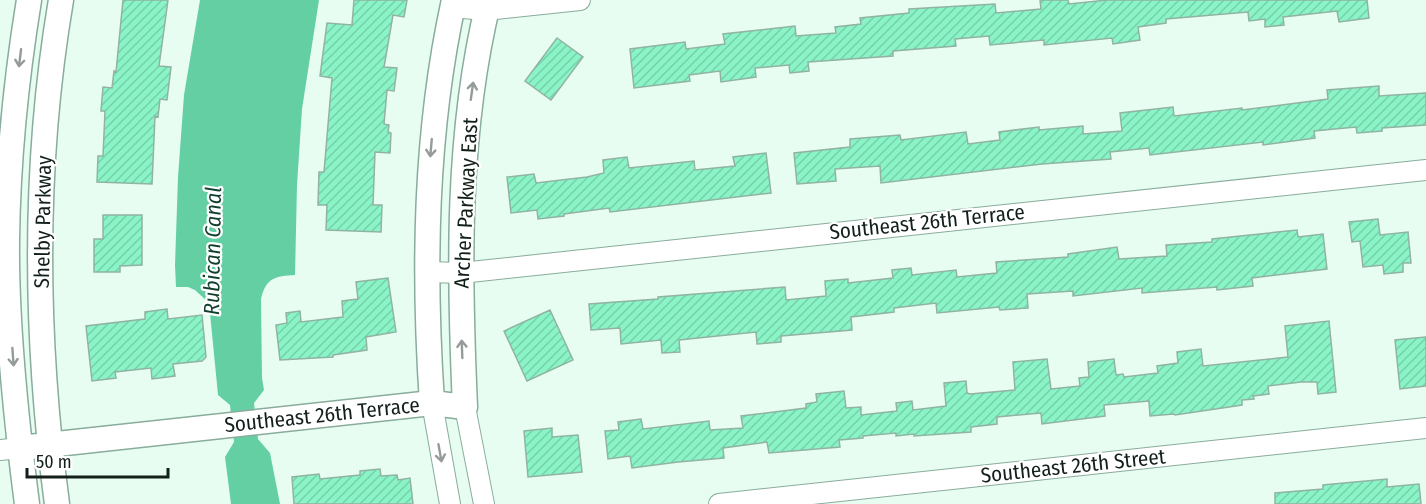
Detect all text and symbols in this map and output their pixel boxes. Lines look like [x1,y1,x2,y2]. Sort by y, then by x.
one-way arrow [14,47,25,67]
one-way arrow [467,82,478,102]
street label: Archer Parkway East [449,117,483,289]
one-way arrow [425,137,436,157]
street label: Shelby Parkway [29,155,57,289]
water label: Rubican Canal [198,186,227,315]
street label: Southeast 26th Terrace [828,199,1026,245]
one-way arrow [457,339,468,359]
one-way arrow [8,347,19,367]
street label: Southeast 26th Terrace [223,392,421,438]
scale bar [27,441,168,479]
one-way arrow [435,443,446,463]
street label: Southeast 26th Street [979,443,1167,489]
text: 50 m [36,451,72,473]

